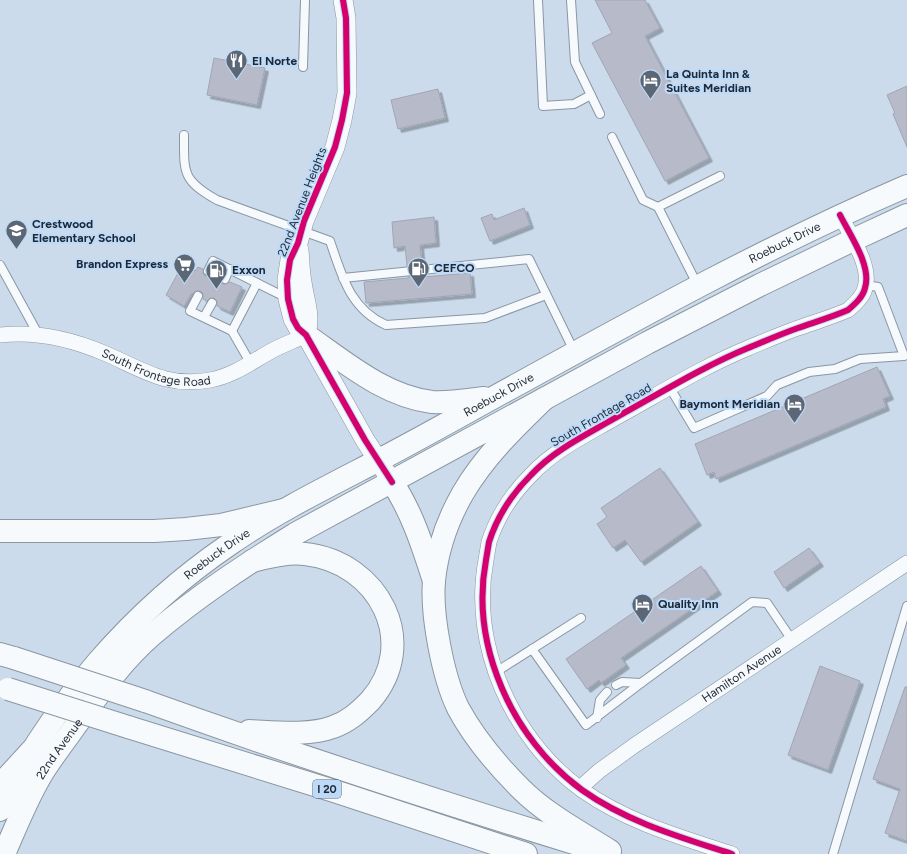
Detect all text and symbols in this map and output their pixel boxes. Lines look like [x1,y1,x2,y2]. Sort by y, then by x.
restaurant icon: El Norte [223,48,249,81]
place label: El Norte [252,54,297,68]
place label: La Quinta Inn & Suites Meridian [666,67,751,95]
hotel icon: La Quinta Inn & Suites Meridian [638,68,664,101]
street label: 22nd Avenue Heights [275,145,329,259]
place label: Crestwood Elementary School [32,217,136,245]
school or university icon: Crestwood Elementary School [3,218,29,251]
street label: Roebuck Drive [747,219,823,266]
supermarket icon: Brandon Express [171,251,197,284]
fuel station icon: CEFCO [405,255,431,288]
place label: Brandon Express [76,257,168,271]
fuel station icon: Exxon [204,257,230,290]
place label: CEFCO [434,261,475,275]
place label: Exxon [232,263,266,277]
street label: South Frontage Road [100,346,212,389]
street label: Roebuck Drive [461,370,536,420]
street label: South Frontage Road [548,380,654,450]
hotel icon: Baymont Meridian [782,391,808,424]
place label: Baymont Meridian [679,397,780,411]
street label: Roebuck Drive [181,525,253,583]
hotel icon: Quality Inn [630,591,656,624]
place label: Quality Inn [658,597,719,611]
street label: Hamilton Avenue [699,642,784,705]
street label: 22nd Avenue [33,716,85,782]
road number: I 20 [313,780,341,798]

